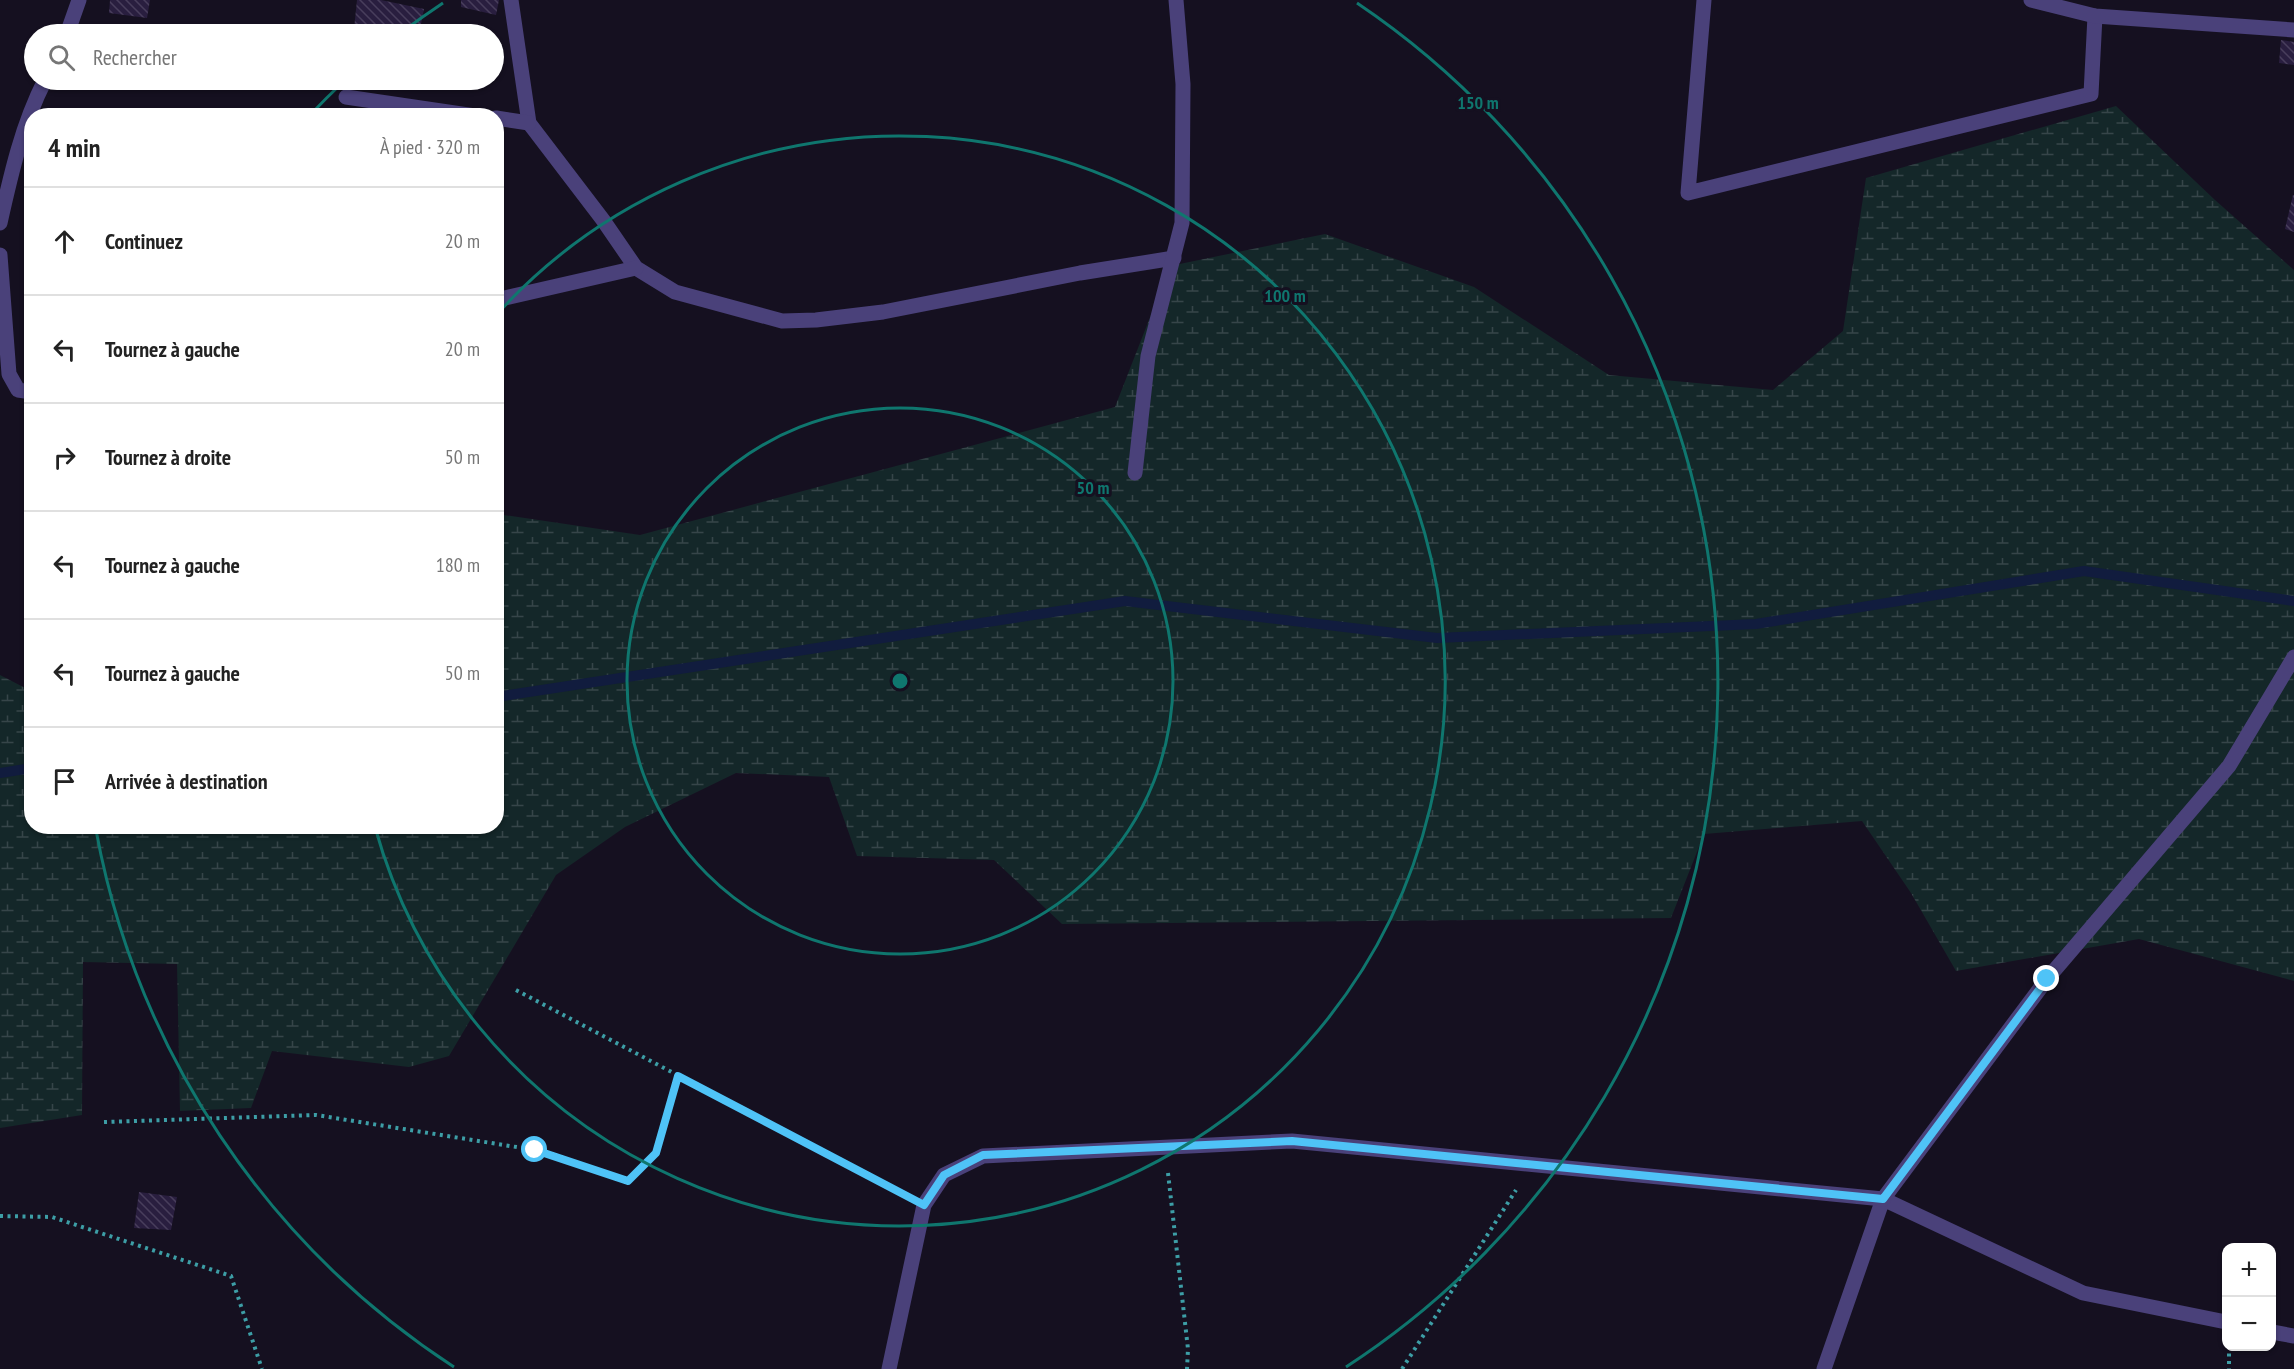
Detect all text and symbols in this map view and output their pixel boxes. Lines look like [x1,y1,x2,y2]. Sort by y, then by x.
search box [24,24,504,90]
icon: search [45,41,78,74]
text: Rechercher [93,43,177,71]
text: 150 m [1457,91,1499,114]
text: 4 min [48,131,101,164]
text: À pied · 320 m [380,134,480,160]
icon: ahead [48,225,81,258]
text: Continuez [105,227,183,255]
text: 20 m [445,228,480,254]
text: 100 m [1264,284,1306,307]
icon: left [48,333,81,366]
text: Tournez à gauche [105,335,240,363]
text: 20 m [445,336,480,362]
icon: right [48,441,81,474]
text: Tournez à droite [105,443,231,471]
text: 50 m [445,444,480,470]
text: 50 m [1077,476,1109,499]
icon: left [48,549,81,582]
text: Tournez à gauche [105,551,240,579]
text: 180 m [436,552,480,578]
icon: left [48,657,81,690]
text: Tournez à gauche [105,659,240,687]
text: 50 m [445,660,480,686]
centre of rings [890,671,910,691]
icon: arrive [48,765,81,798]
text: Arrivée à destination [105,767,268,795]
route end [2033,965,2059,991]
route start [521,1136,547,1162]
map controls [2222,1243,2276,1351]
button: + [2222,1243,2276,1297]
button: − [2222,1297,2276,1351]

